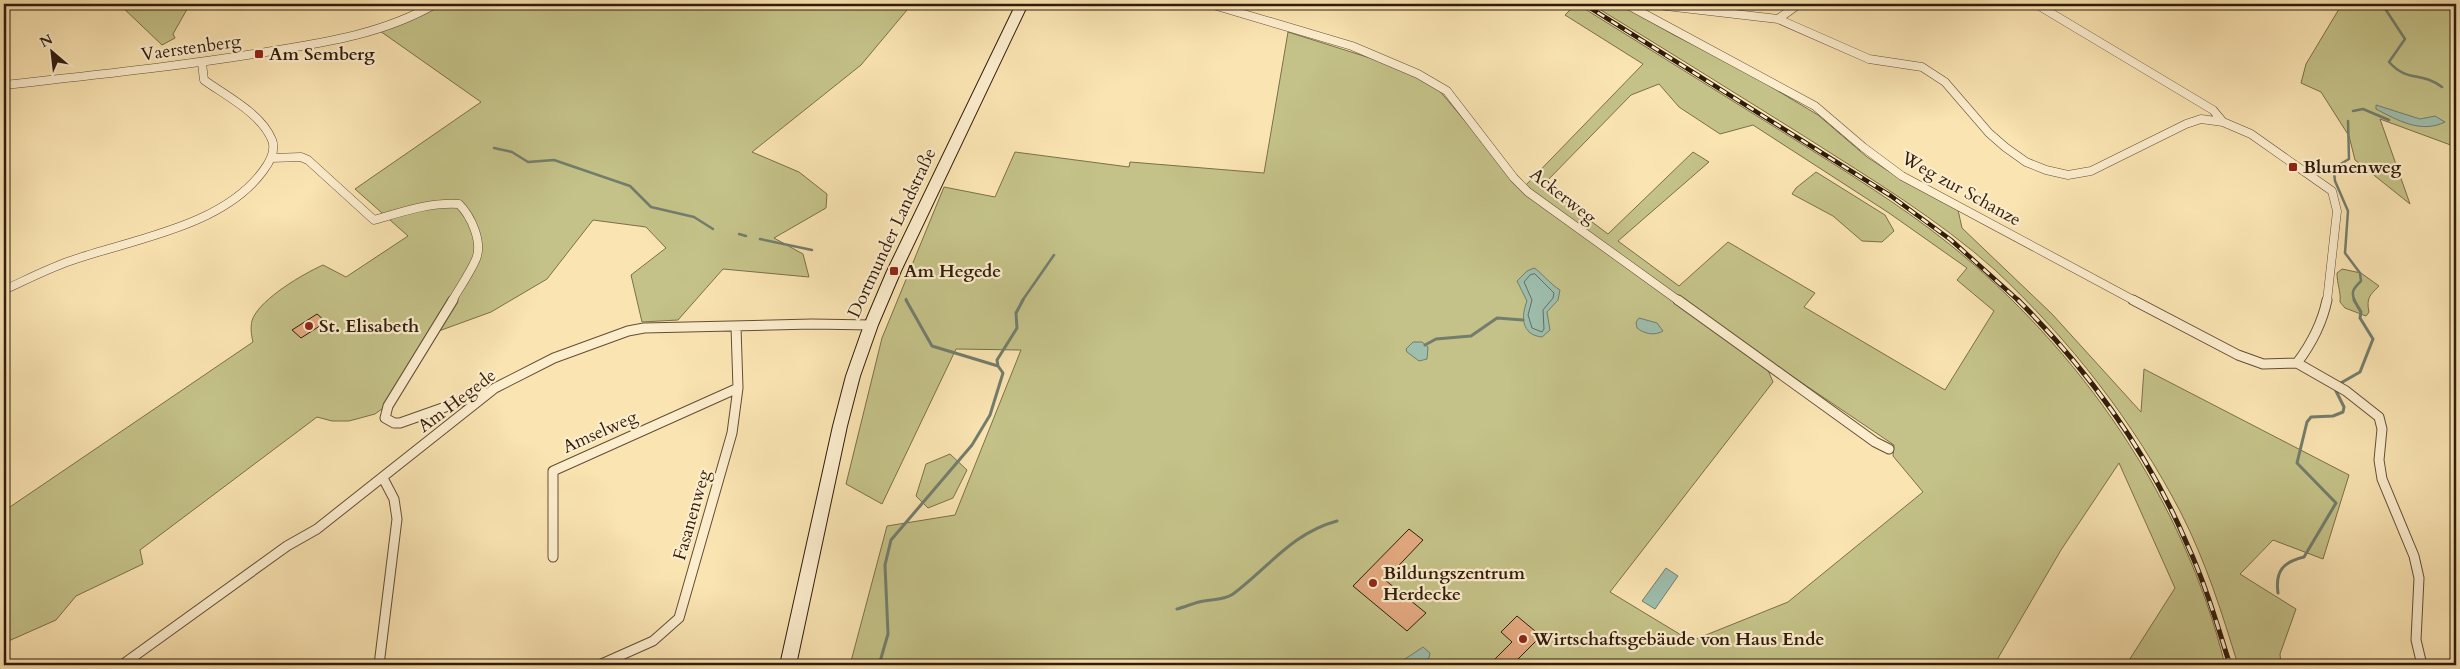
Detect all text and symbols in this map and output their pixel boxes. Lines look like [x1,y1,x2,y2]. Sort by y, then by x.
north arrow [28,28,78,78]
street label: Vaerstenberg [140,29,243,67]
text: N [36,30,56,52]
place label: Am Semberg [269,42,375,67]
marker: Am Semberg [253,48,265,60]
street label: Dortmunder Landstraße [842,144,942,322]
street label: Weg zur Schanze [1896,145,2026,232]
place label: Blumenweg [2303,155,2401,180]
marker: Blumenweg [2287,161,2299,173]
street label: Ackerweg [1525,162,1602,230]
place label: Am Hegede [904,259,1001,284]
marker: Am Hegede [888,265,900,277]
place label: St. Elisabeth [319,314,419,339]
marker: St. Elisabeth [303,320,315,332]
street label: Am Hegede [413,363,501,439]
street label: Amselweg [559,404,642,460]
street label: Fasanenweg [667,466,717,563]
place label: Bildungszentrum Herdecke [1383,561,1526,607]
marker: Bildungszentrum Herdecke [1367,577,1379,589]
place label: Wirtschaftsgebäude von Haus Ende [1532,627,1824,652]
marker: Wirtschaftsgebäude von Haus Ende [1517,633,1529,645]

